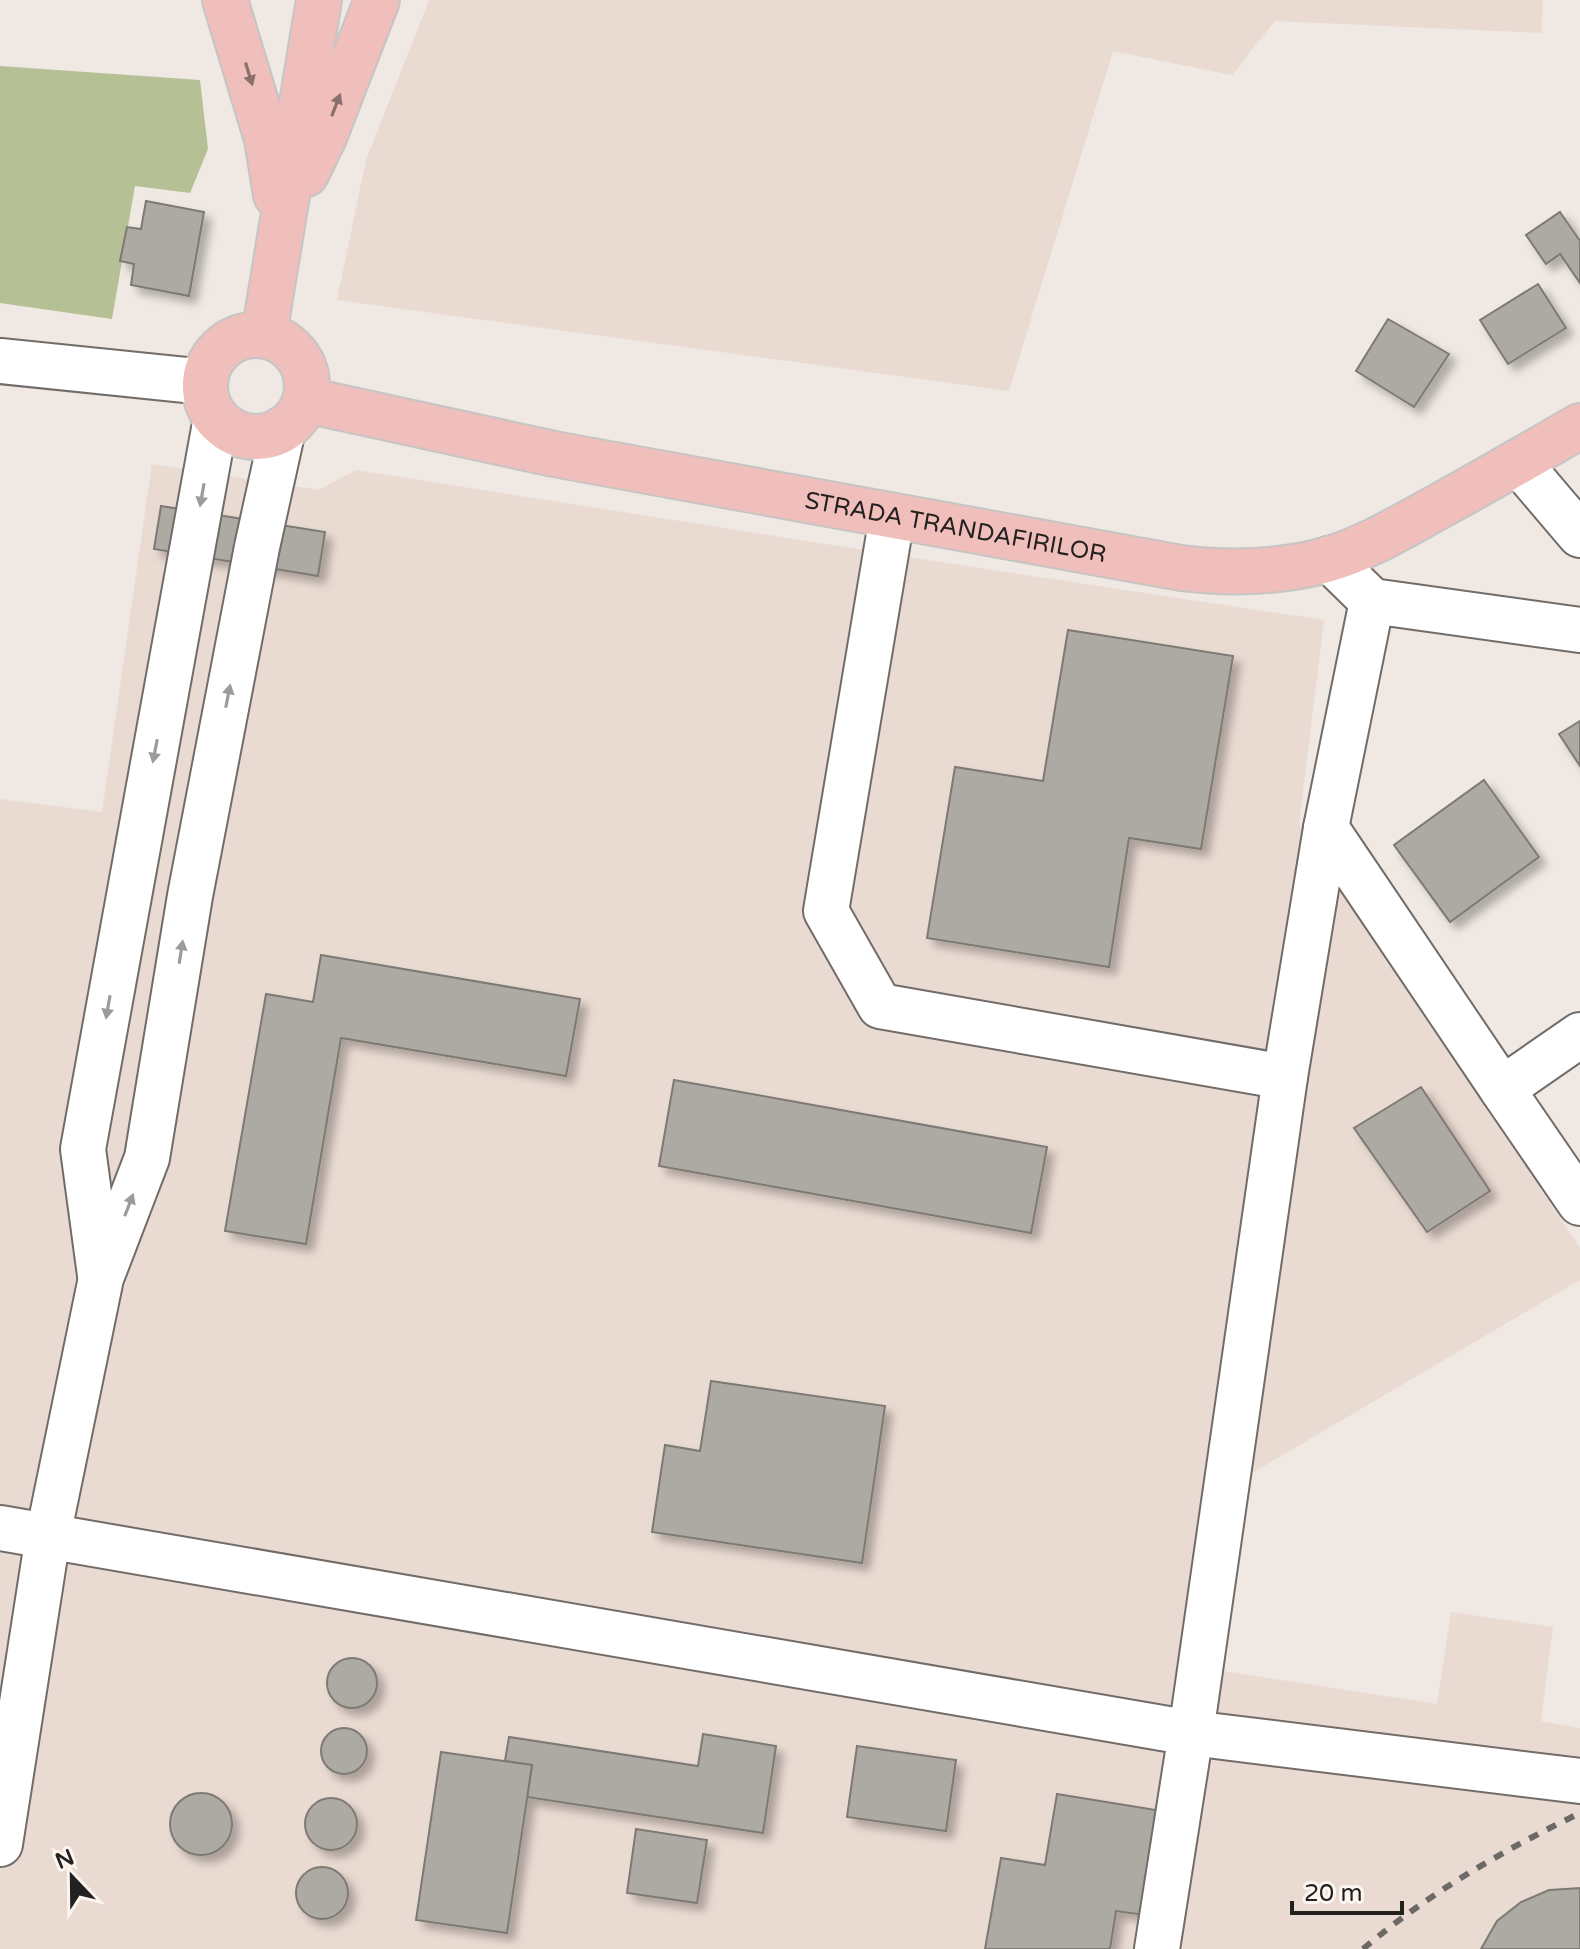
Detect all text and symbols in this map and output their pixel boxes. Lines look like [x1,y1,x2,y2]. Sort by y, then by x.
one-way arrow [243,63,256,87]
one-way arrow [330,93,343,117]
one-way arrow [196,483,208,508]
street label: STRADA TRANDAFIRILOR [803,486,1108,569]
one-way arrow [223,683,235,708]
one-way arrow [149,739,161,764]
one-way arrow [175,939,188,964]
one-way arrow [101,994,114,1019]
one-way arrow [123,1193,136,1217]
north arrow [32,1837,112,1917]
text: N [52,1844,78,1875]
scale bar [1292,1865,1402,1915]
text: 20 m [1304,1879,1362,1908]

